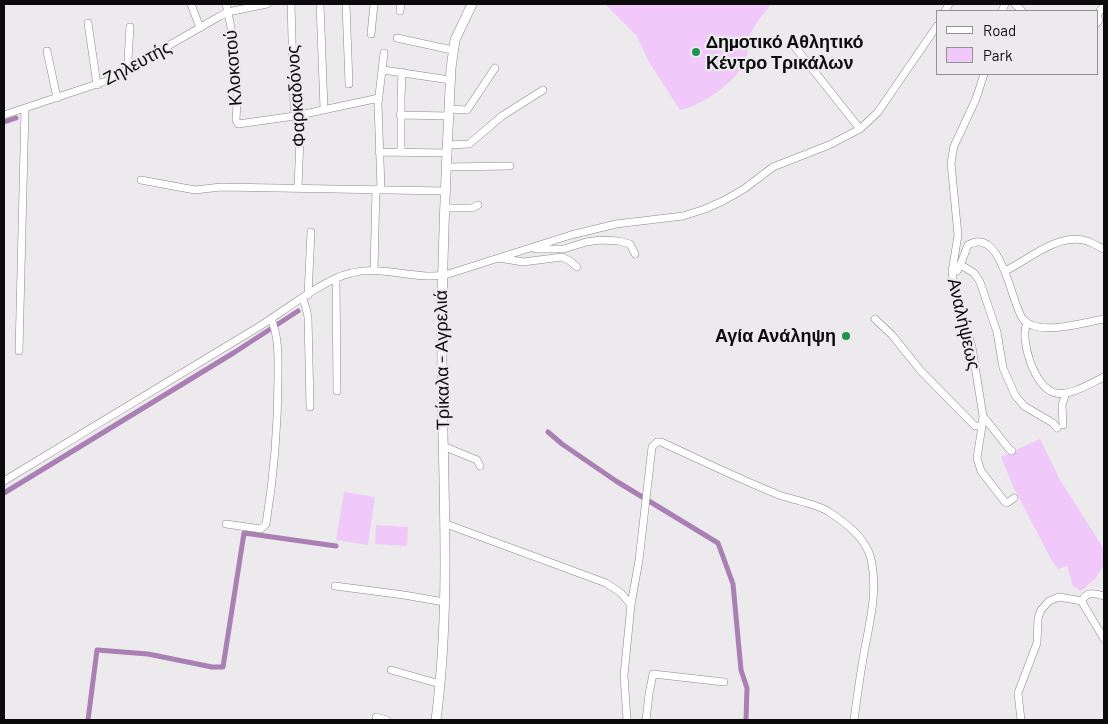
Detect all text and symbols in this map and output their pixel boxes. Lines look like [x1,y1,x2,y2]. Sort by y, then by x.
legend [936,10,1098,75]
text: Road [983,21,1016,39]
street label: Κλοκοτού [220,29,246,107]
place label: Δημοτικό Αθλητικό Κέντρο Τρικάλων [706,31,864,74]
street label: Ζηλευτής [99,36,175,90]
street label: Φαρκαδόνος [282,44,310,148]
marker: Δημοτικό Αθλητικό Κέντρο Τρικάλων [690,46,702,58]
text: Park [983,46,1012,64]
street label: Αναλήψεως [943,276,985,372]
street label: Τρίκαλα - Αγρελιά [430,290,454,430]
place label: Αγία Ανάληψη [715,325,836,347]
marker: Αγία Ανάληψη [840,330,852,342]

